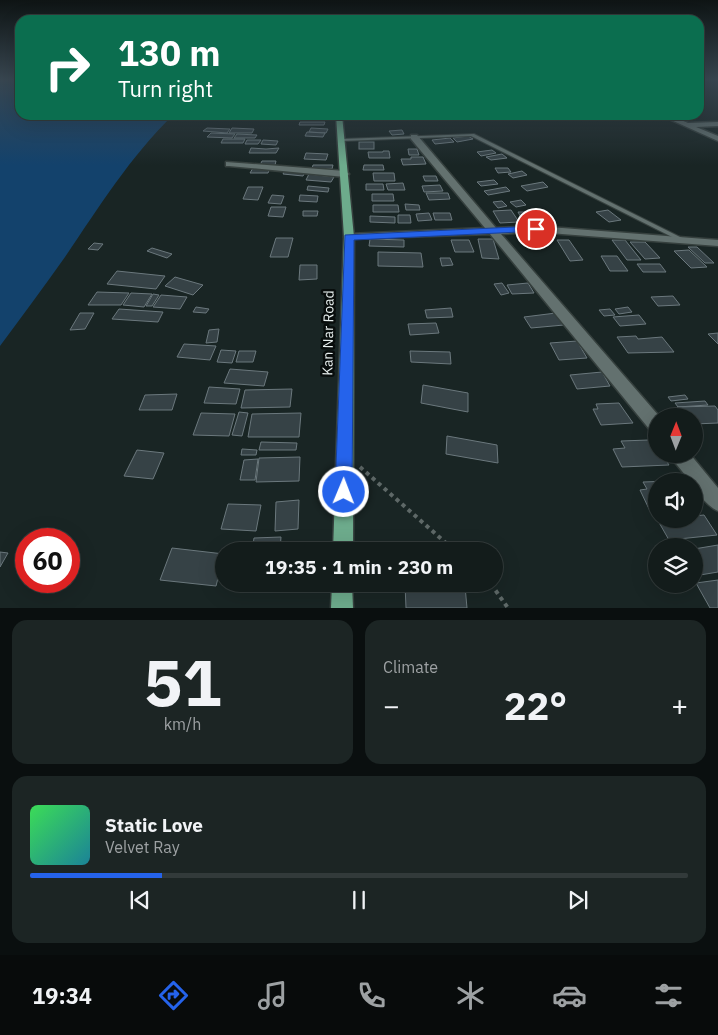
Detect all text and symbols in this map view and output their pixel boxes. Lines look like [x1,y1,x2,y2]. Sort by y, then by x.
text: 130 m [118,30,221,76]
icon: right [35,35,100,100]
text: Turn right [118,74,213,103]
pin [515,208,557,250]
icon: arrive [522,215,550,243]
street label: Kan Nar Road [318,290,338,376]
north arrow [648,408,702,462]
map controls [648,408,703,593]
position arrow [317,465,369,517]
button: sound [648,473,703,528]
speed limit sign: 60 [15,528,80,593]
button: layers [648,538,703,593]
text: 19:35 · 1 min · 230 m [265,555,453,579]
text: 51 [143,639,222,724]
text: Climate [383,657,438,677]
text: 22° [504,681,567,730]
text: − [383,687,400,724]
text: + [671,687,688,724]
text: km/h [164,714,201,734]
text: Static Love [105,813,203,837]
text: Velvet Ray [105,837,180,857]
icon: previous [126,886,154,914]
icon: pause [345,886,373,914]
icon: next [564,886,592,914]
icon: directions [156,978,191,1013]
icon: music [255,978,290,1013]
icon: phone [354,978,389,1013]
icon: climate [453,978,488,1013]
icon: car [552,978,587,1013]
icon: filters [651,978,686,1013]
text: 19:34 [32,981,92,1010]

